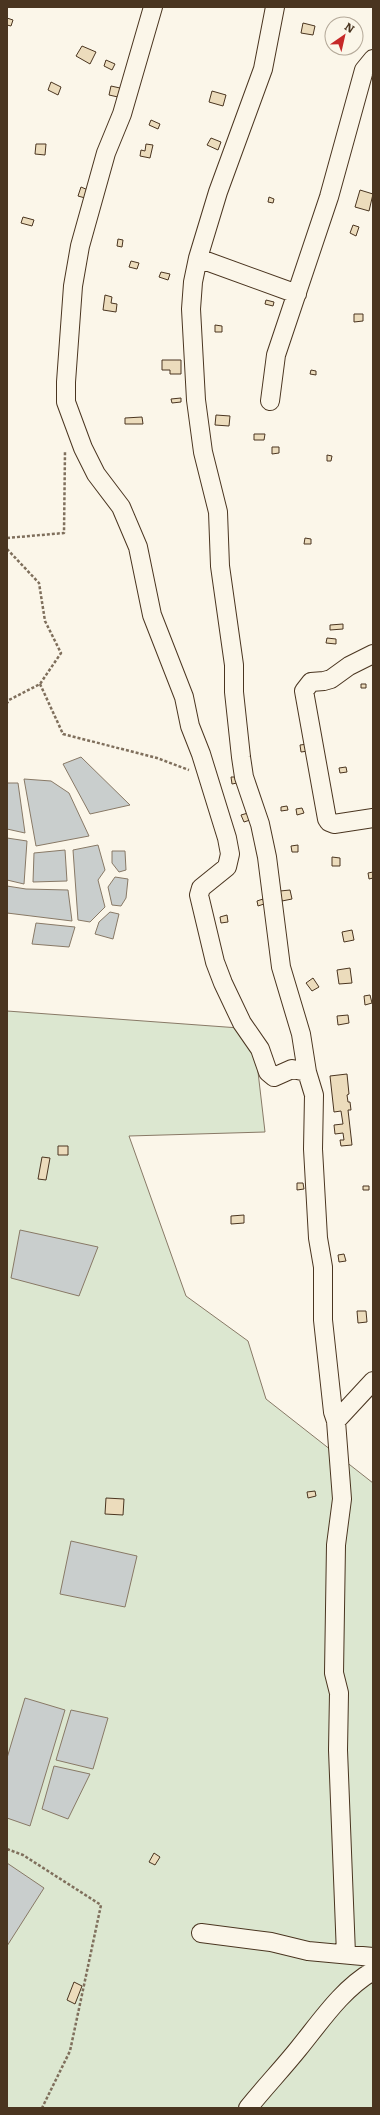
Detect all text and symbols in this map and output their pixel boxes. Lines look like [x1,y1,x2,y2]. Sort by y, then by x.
north arrow [324,16,364,56]
text: N [342,18,358,36]

